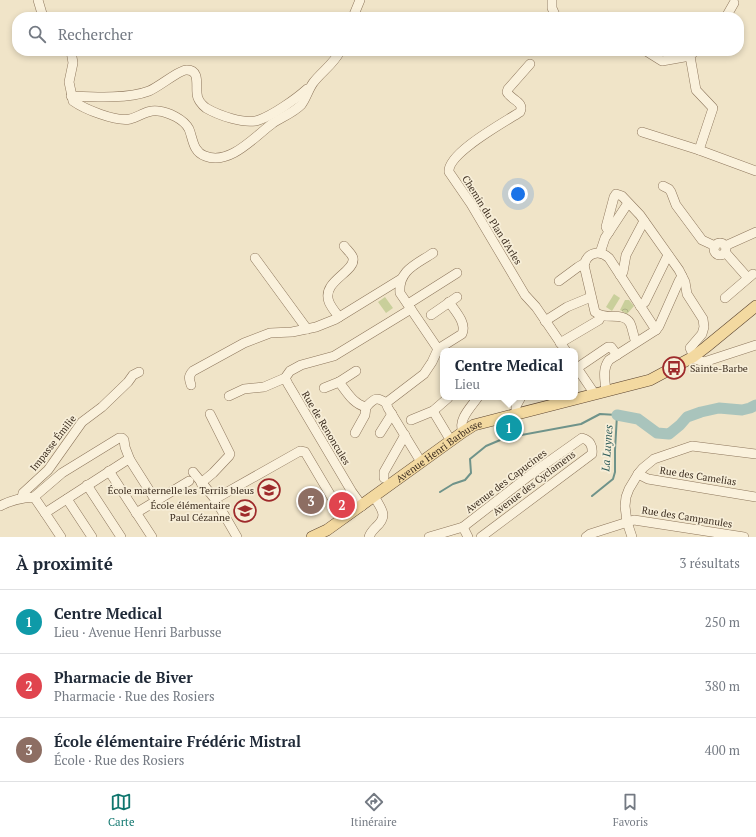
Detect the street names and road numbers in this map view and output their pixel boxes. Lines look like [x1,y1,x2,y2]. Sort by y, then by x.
street label: Chemin du Plan d'Arles [459,173,525,267]
street label: Rue de Renoncules [299,389,353,467]
street label: Impasse Émilie [27,412,79,474]
street label: Avenue Henri Barbusse [393,417,484,485]
street label: Avenue des Capucines [463,446,549,516]
street label: Avenue des Cyclamens [490,448,578,518]
street label: Rue des Camelias [659,464,737,488]
street label: Rue des Campanules [641,503,733,531]

